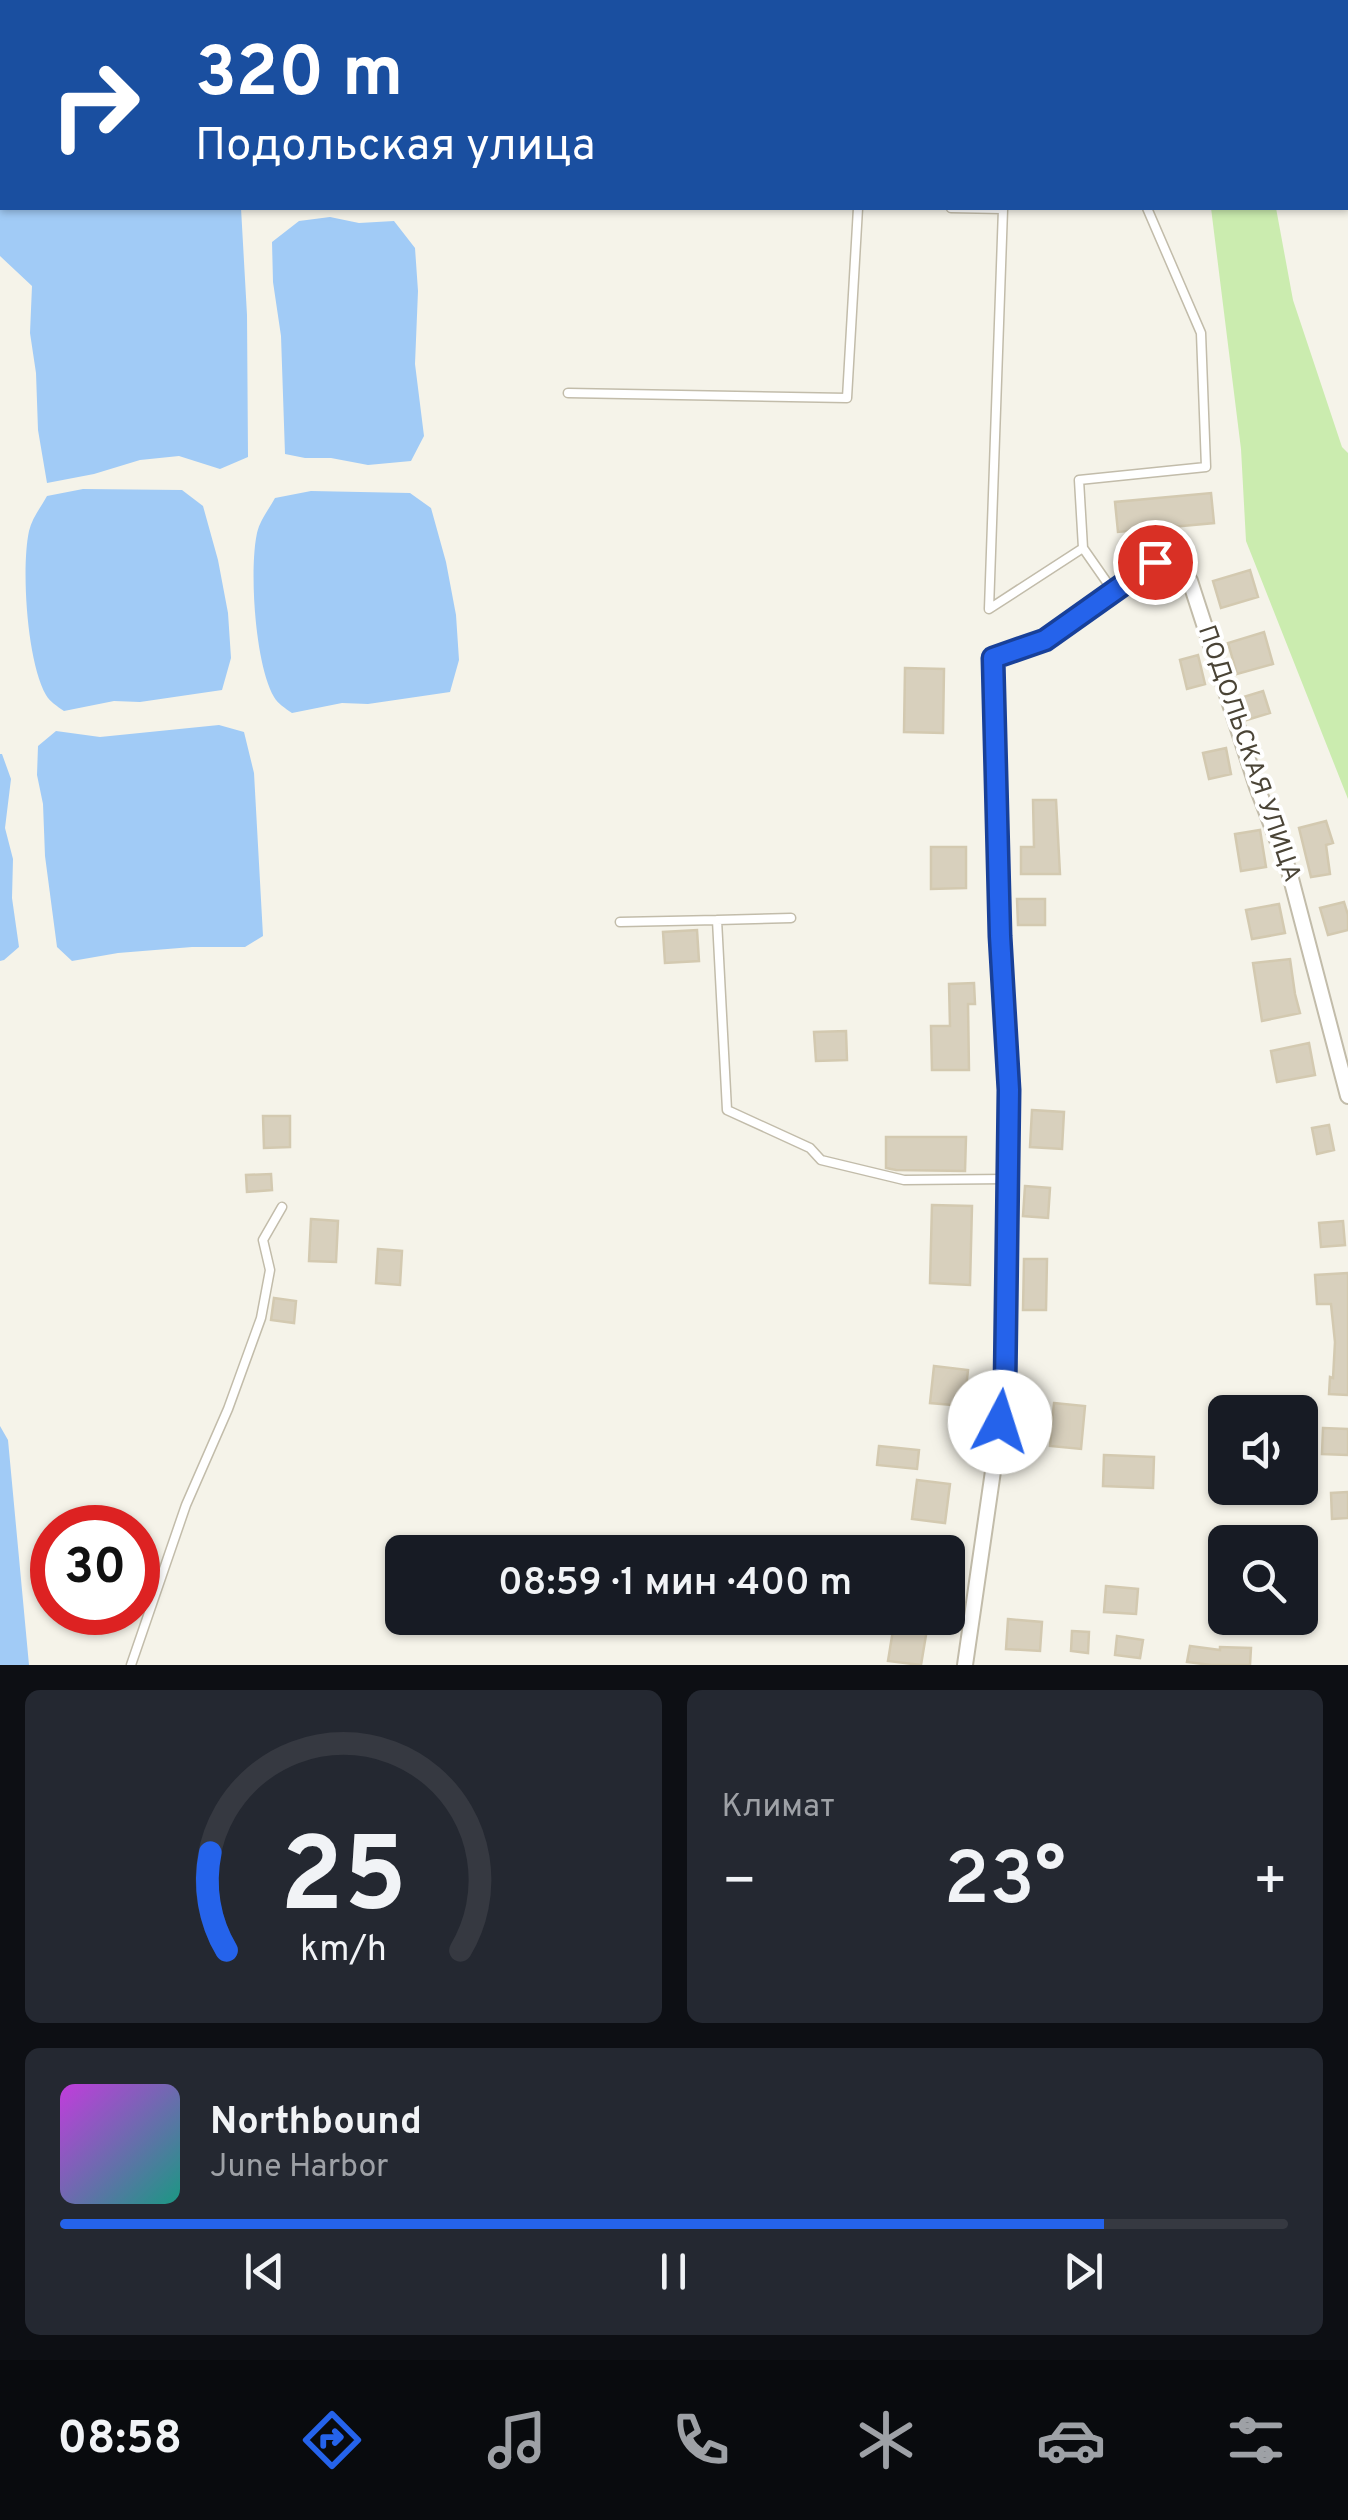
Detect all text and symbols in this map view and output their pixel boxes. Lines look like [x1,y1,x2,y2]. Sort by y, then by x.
text: 320 m [195,32,403,121]
icon: right [30,40,160,170]
text: Подольская улица [195,119,596,176]
pin [1113,520,1198,605]
icon: arrive [1128,535,1183,590]
street label: ПОДОЛЬСКАЯ УЛИЦА [1189,621,1307,887]
position arrow [948,1370,1052,1474]
map controls [1208,1395,1318,1635]
button: sound [1208,1395,1318,1505]
speed limit sign: 30 [30,1505,160,1635]
button: search [1208,1525,1318,1635]
text: 08:59 · 1 мин · 400 m [498,1560,852,1609]
text: Климат [722,1788,835,1828]
text: 25 [280,1816,407,1948]
text: 23° [944,1836,1066,1931]
text: − [722,1849,757,1919]
text: + [1253,1849,1288,1919]
text: km/h [300,1928,387,1974]
text: Northbound [210,2099,422,2148]
text: June Harbor [210,2148,389,2188]
icon: previous [237,2244,292,2299]
icon: pause [646,2244,701,2299]
icon: next [1056,2244,1111,2299]
icon: directions [297,2405,367,2475]
icon: music [482,2405,552,2475]
icon: phone [666,2405,736,2475]
icon: climate [851,2405,921,2475]
icon: car [1036,2405,1106,2475]
icon: filters [1221,2405,1291,2475]
text: 08:58 [57,2412,182,2469]

